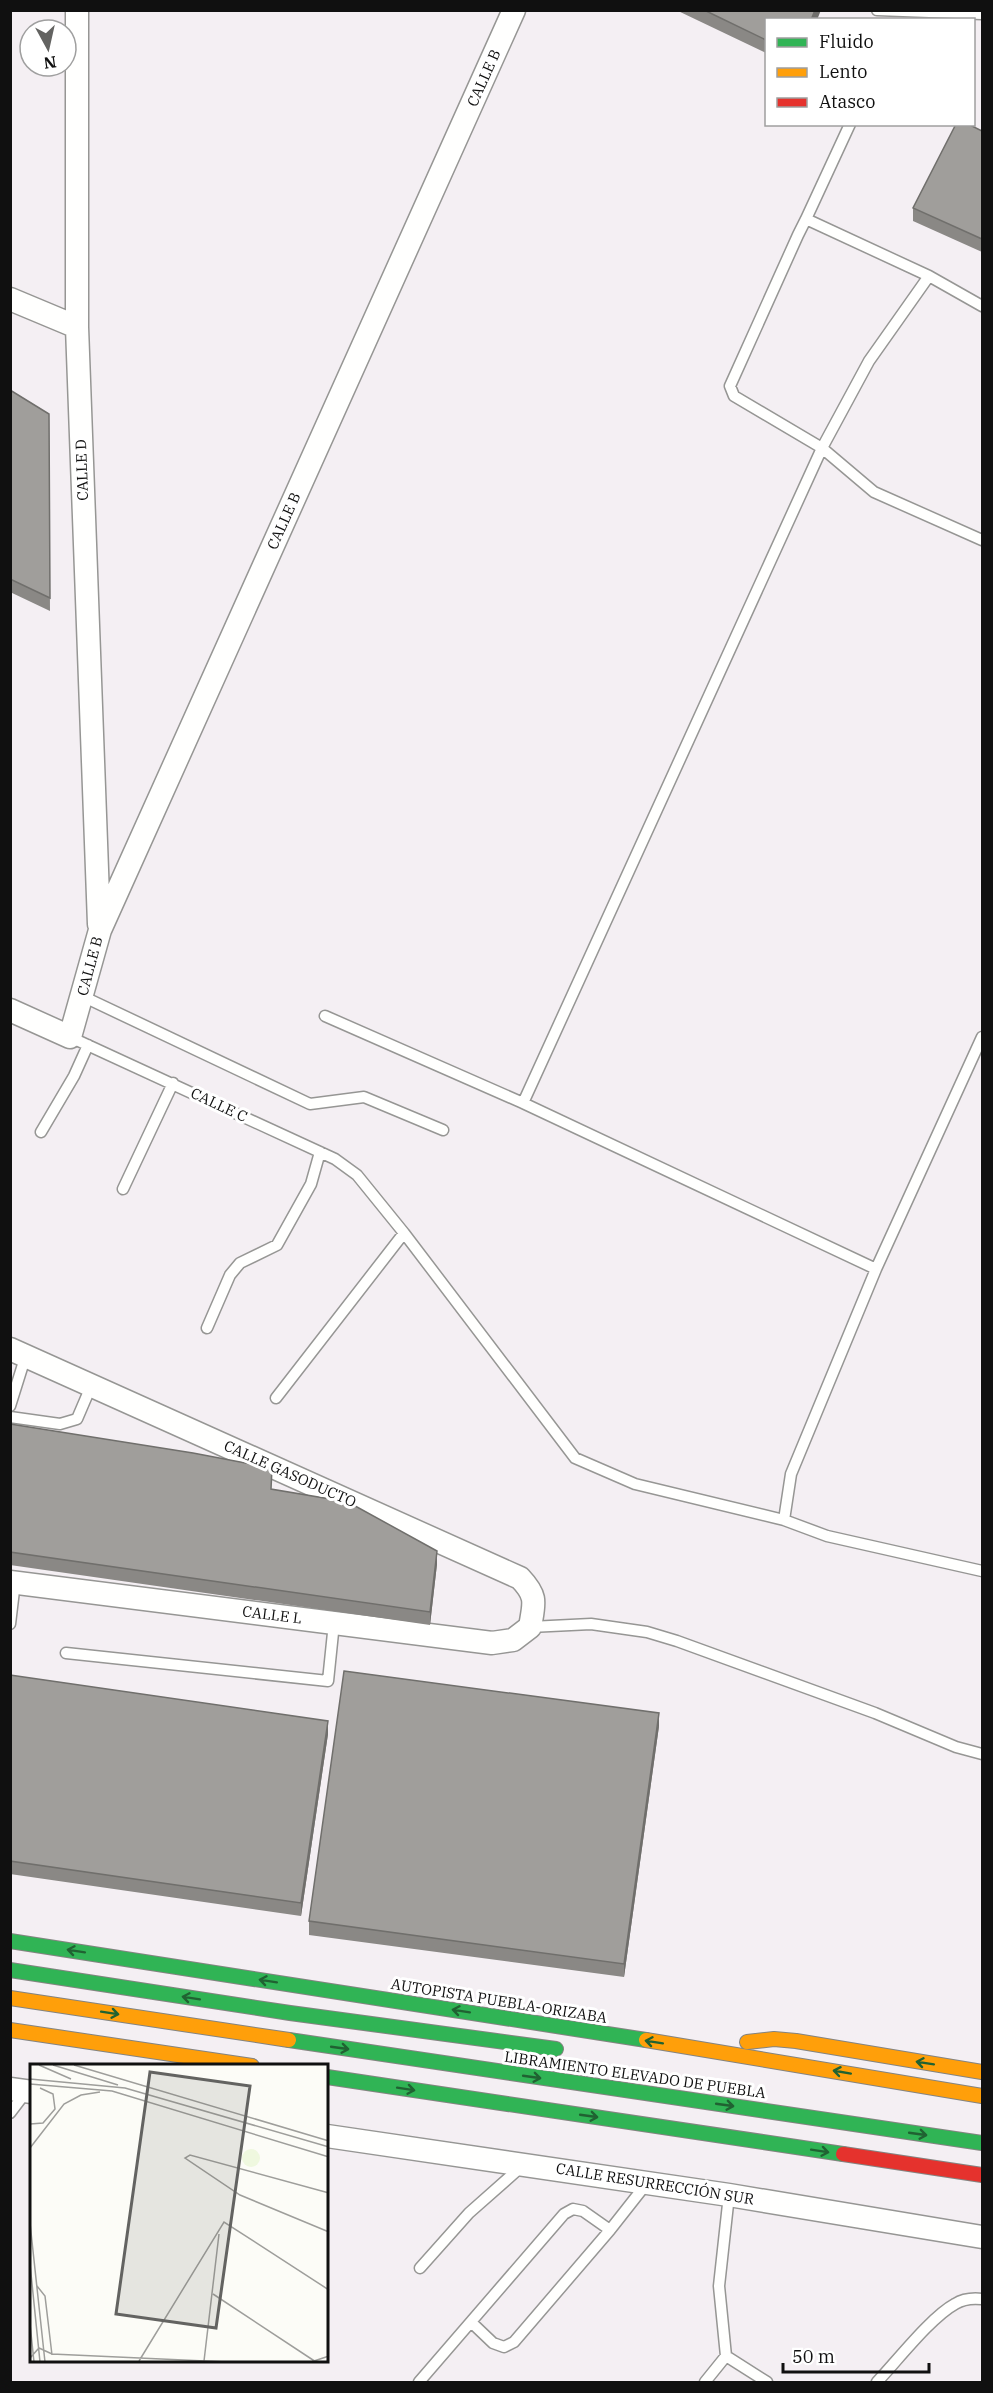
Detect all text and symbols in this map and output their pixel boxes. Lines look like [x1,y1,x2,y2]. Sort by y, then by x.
north arrow [18,18,78,78]
legend [765,18,975,126]
text: Fluido [819,30,874,53]
street label: CALLE B [463,46,505,109]
text: N [42,52,58,74]
text: Lento [819,60,867,83]
text: Atasco [819,90,875,113]
street label: CALLE D [71,439,92,501]
street label: CALLE B [263,489,305,552]
street label: CALLE B [72,934,107,998]
street label: CALLE C [188,1083,251,1126]
street label: CALLE GASODUCTO [221,1436,359,1511]
street label: CALLE L [241,1601,303,1628]
one-way arrow [66,1945,86,1956]
street label: AUTOPISTA PUEBLA-ORIZABA [390,1974,609,2027]
one-way arrow [259,1976,279,1987]
one-way arrow [182,1992,201,2003]
one-way arrow [452,2006,471,2017]
one-way arrow [100,2008,119,2019]
one-way arrow [644,2036,664,2047]
one-way arrow [329,2042,349,2053]
street label: LIBRAMIENTO ELEVADO DE PUEBLA [503,2047,768,2102]
one-way arrow [915,2057,935,2068]
inset map [30,2064,328,2363]
one-way arrow [833,2067,852,2078]
one-way arrow [522,2071,542,2082]
one-way arrow [395,2084,415,2095]
one-way arrow [715,2100,735,2111]
one-way arrow [579,2111,599,2122]
one-way arrow [908,2128,928,2139]
one-way arrow [810,2146,830,2157]
street label: CALLE RESURRECCIÓN SUR [555,2158,755,2209]
scale bar [783,2336,928,2374]
text: 50 m [792,2345,835,2368]

